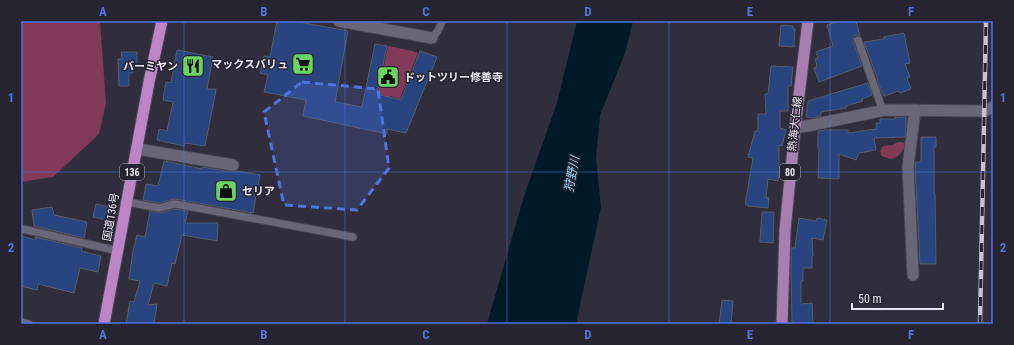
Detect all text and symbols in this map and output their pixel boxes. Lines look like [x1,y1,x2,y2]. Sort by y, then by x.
text: A [99,4,107,19]
text: B [260,4,268,19]
text: C [422,4,430,19]
text: D [584,4,592,19]
text: E [747,4,754,19]
text: F [908,4,914,19]
supermarket icon: マックスバリュ [290,51,316,77]
restaurant icon: バーミヤン [180,53,206,79]
place label: マックスバリュ [211,58,288,71]
place label: バーミヤン [123,60,178,73]
public building icon: ドットツリー修善寺 [375,64,401,90]
place label: ドットツリー修善寺 [404,71,503,84]
text: 1 [8,90,14,105]
text: 1 [1000,90,1006,105]
street label: 熱海大仁線 [786,96,804,152]
water label: 狩野川 [562,153,582,193]
road number: 136 [120,164,144,180]
road number: 80 [780,164,800,180]
shop icon: セリア [213,178,239,204]
place label: セリア [242,185,275,198]
street label: 国道136号 [100,192,122,242]
text: 2 [8,240,15,255]
text: 2 [1000,240,1007,255]
scale bar [852,285,943,311]
text: 50 m [858,292,882,306]
text: A [99,327,107,342]
text: B [260,327,268,342]
text: C [422,327,430,342]
text: D [584,327,592,342]
text: E [747,327,754,342]
text: F [908,327,914,342]

